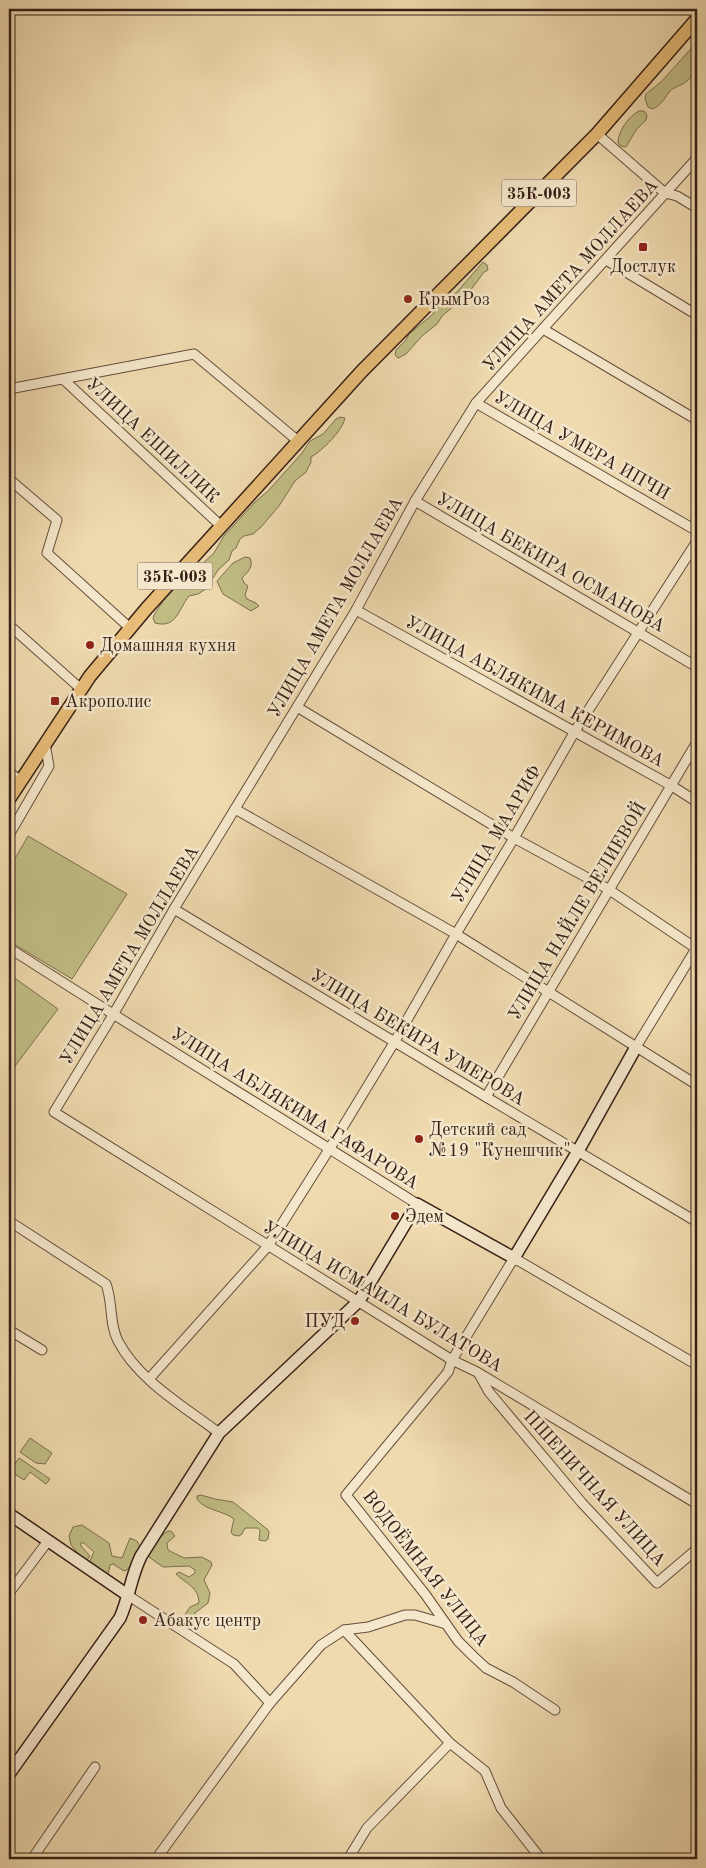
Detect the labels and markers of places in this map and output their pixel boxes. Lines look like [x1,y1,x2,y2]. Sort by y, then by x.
marker: Достлук [637,241,649,253]
place label: Достлук [610,258,676,276]
place label: КрымРоз [418,291,490,309]
marker: КрымРоз [402,293,414,305]
place label: Домашняя кухня [100,637,236,655]
marker: Домашняя кухня [84,639,96,651]
place label: Акрополис [65,693,152,711]
marker: Акрополис [49,695,61,707]
place label: Детский сад №19 "Кунешчик" [429,1121,571,1160]
marker: Детский сад №19 "Кунешчик" [413,1133,425,1145]
place label: Эдем [405,1208,444,1226]
marker: Эдем [389,1210,401,1222]
place label: ПУД [305,1313,345,1331]
marker: ПУД [349,1315,361,1327]
place label: Абакус центр [153,1612,261,1630]
marker: Абакус центр [137,1614,149,1626]

